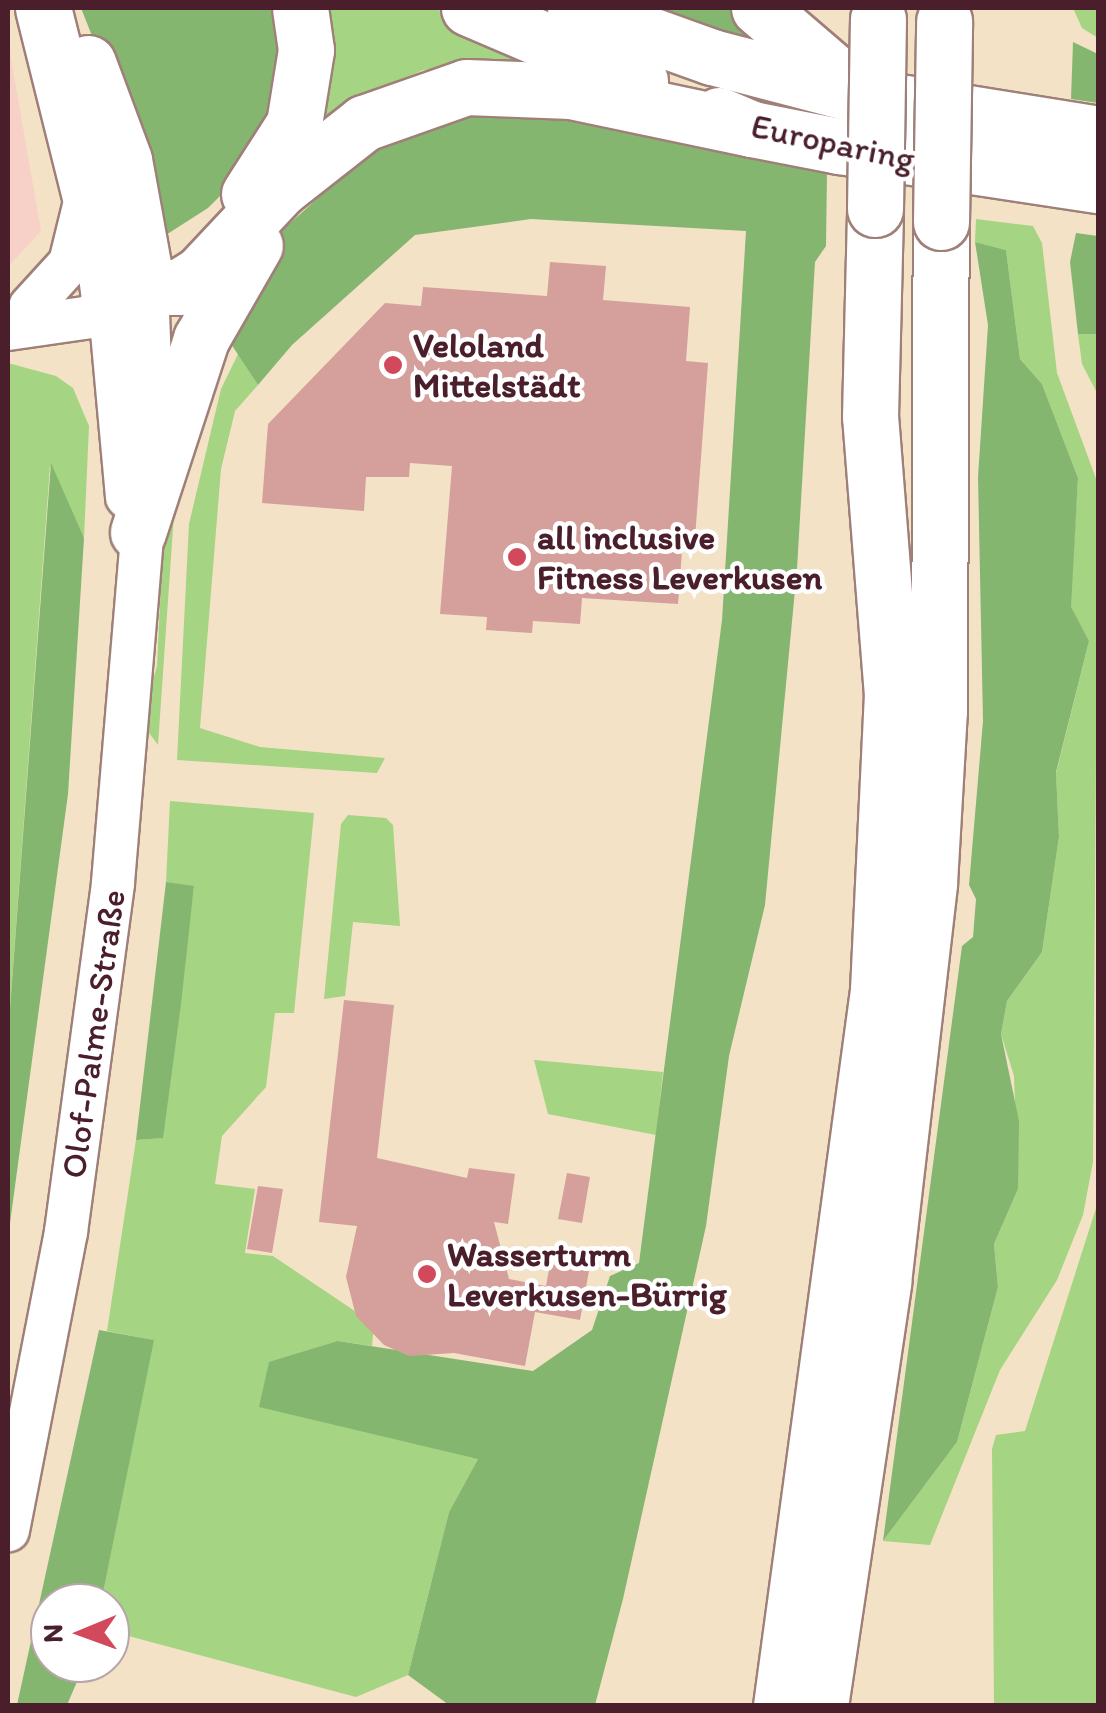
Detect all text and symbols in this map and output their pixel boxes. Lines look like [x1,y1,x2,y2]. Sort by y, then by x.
street label: Europaring [747,104,919,180]
place label: Veloland Mittelstädt [413,324,580,406]
marker: Veloland Mittelstädt [382,354,404,376]
place label: all inclusive Fitness Leverkusen [537,516,820,598]
marker: all inclusive Fitness Leverkusen [506,546,528,568]
street label: Olof-Palme-Straße [52,887,134,1181]
place label: Wasserturm Leverkusen-Bürrig [447,1233,726,1315]
marker: Wasserturm Leverkusen-Bürrig [416,1263,438,1285]
north arrow [30,1583,130,1683]
text: N [35,1624,69,1643]

